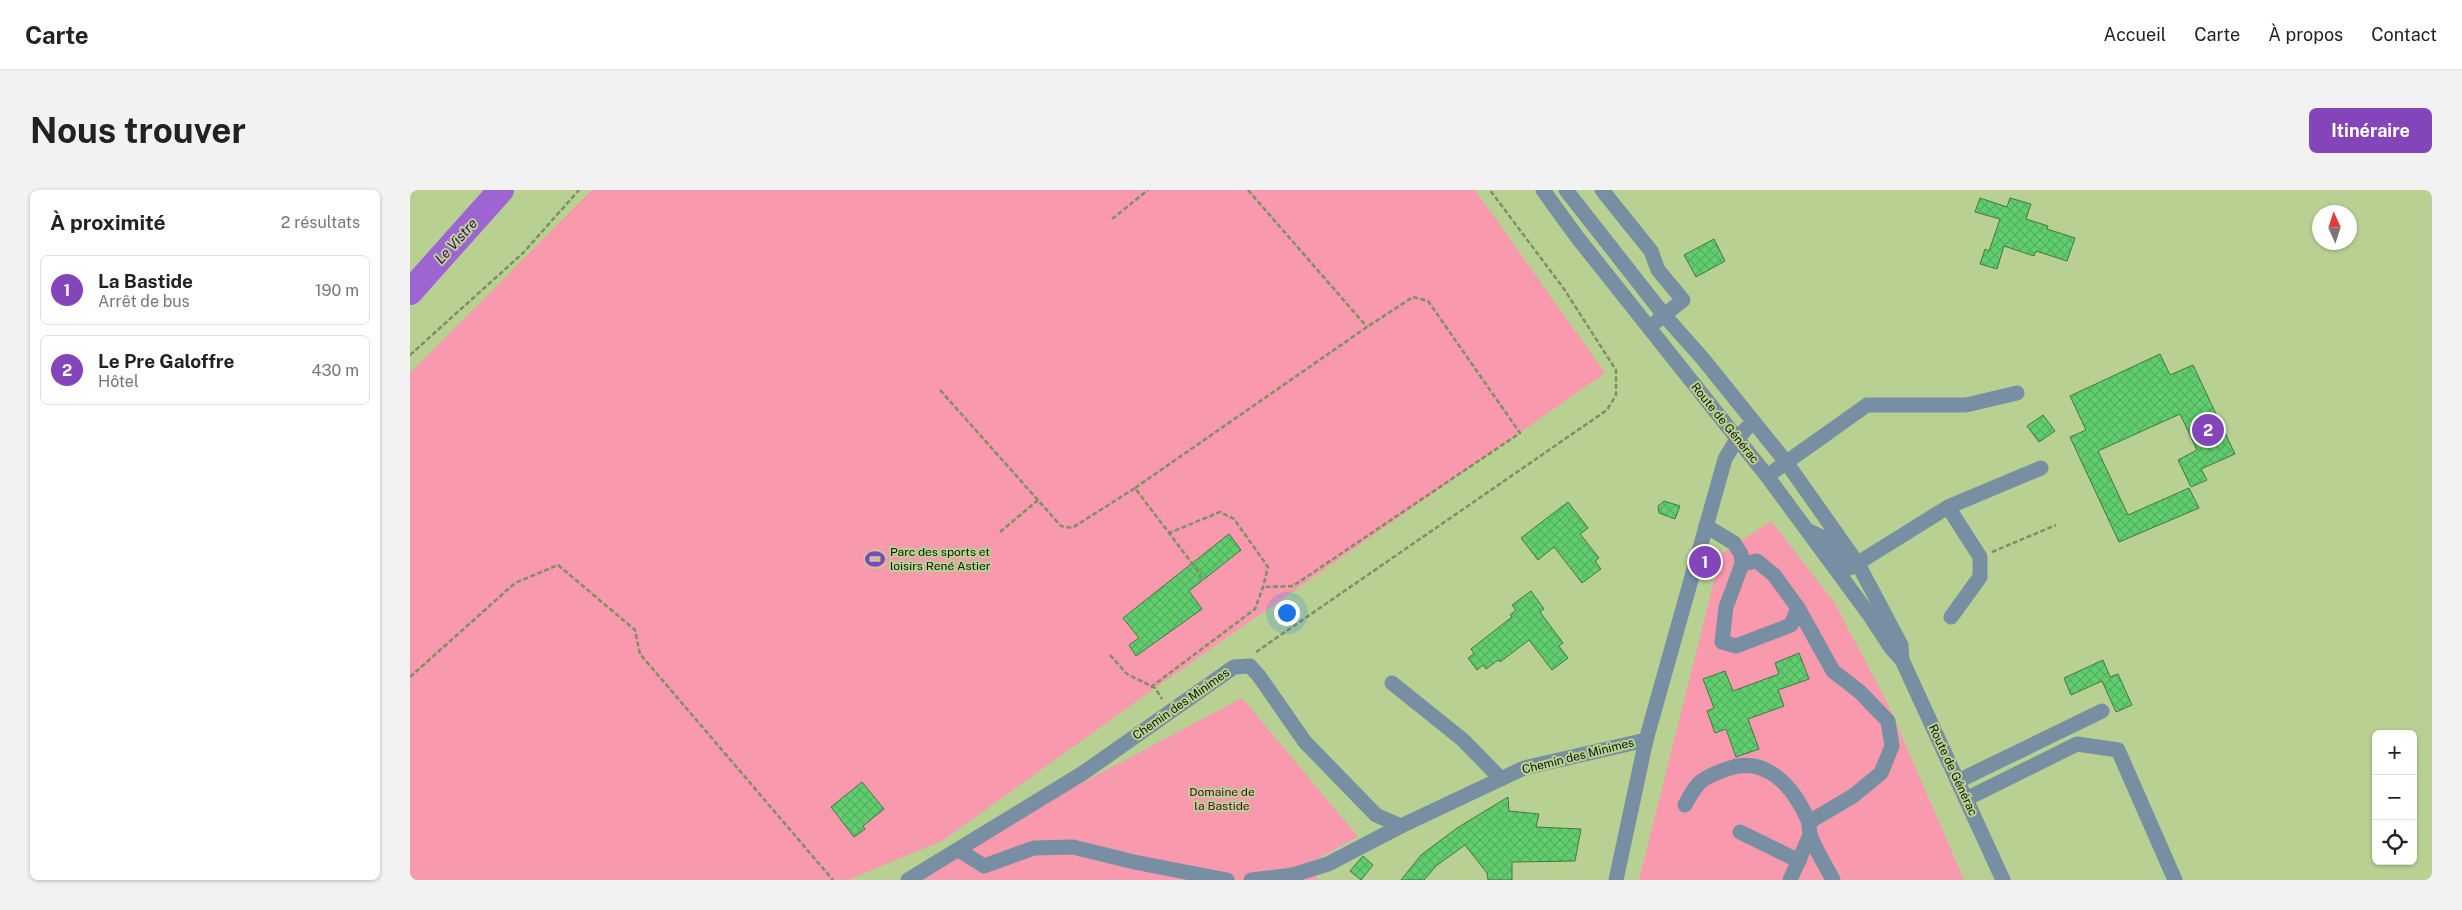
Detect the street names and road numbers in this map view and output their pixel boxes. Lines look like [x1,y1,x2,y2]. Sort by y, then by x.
street label: Route de Générac [1688,380,1762,466]
street label: Chemin des Minimes [1130,665,1232,743]
street label: Route de Générac [1926,722,1980,818]
street label: Chemin des Minimes [1521,735,1635,777]

